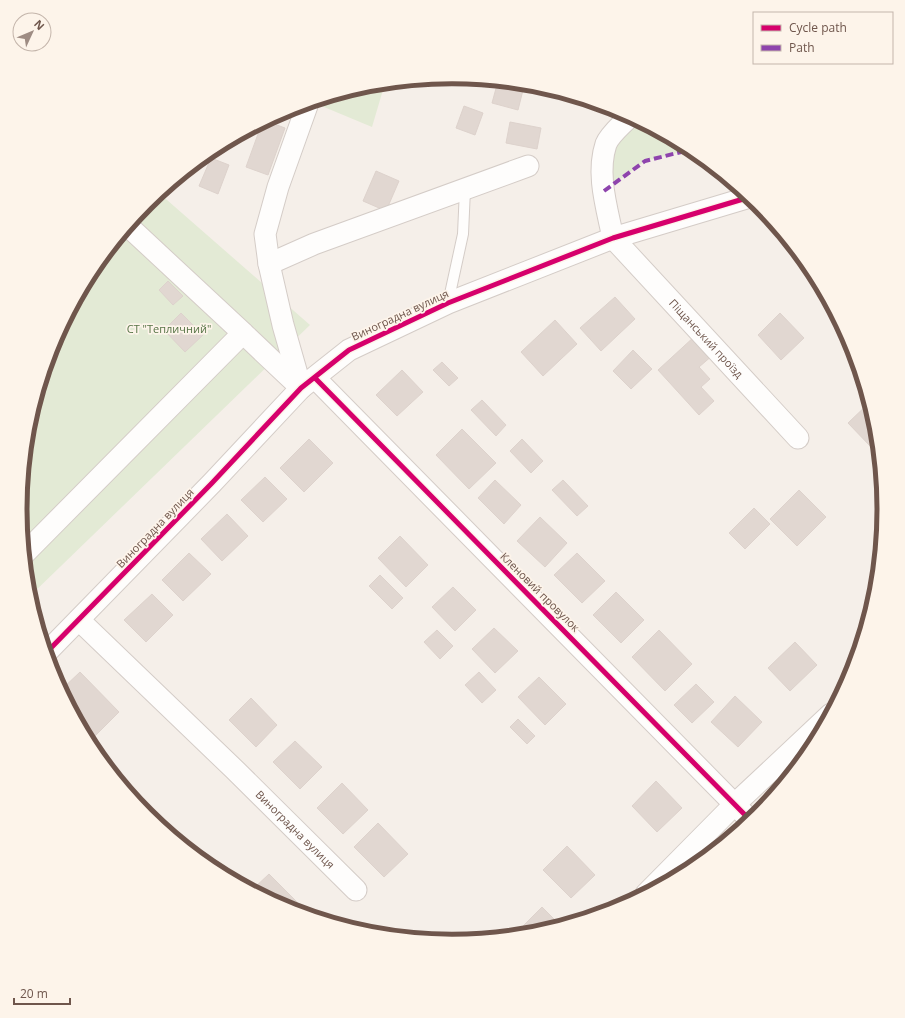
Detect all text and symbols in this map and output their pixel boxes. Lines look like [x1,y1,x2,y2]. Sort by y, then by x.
north arrow [12,12,52,52]
legend [753,12,893,64]
text: N [31,16,48,33]
text: Cycle path [789,19,847,36]
text: Path [789,39,815,56]
street label: Виноградна вулиця [349,285,451,344]
street label: Піщанський проїзд [666,295,747,382]
park label: СТ "Тепличний" [127,321,211,336]
street label: Виноградна вулиця [113,484,197,571]
street label: Кленовий провулок [497,549,584,635]
street label: Виноградна вулиця [253,787,338,872]
scale bar [14,980,70,1006]
text: 20 m [20,985,48,1002]

